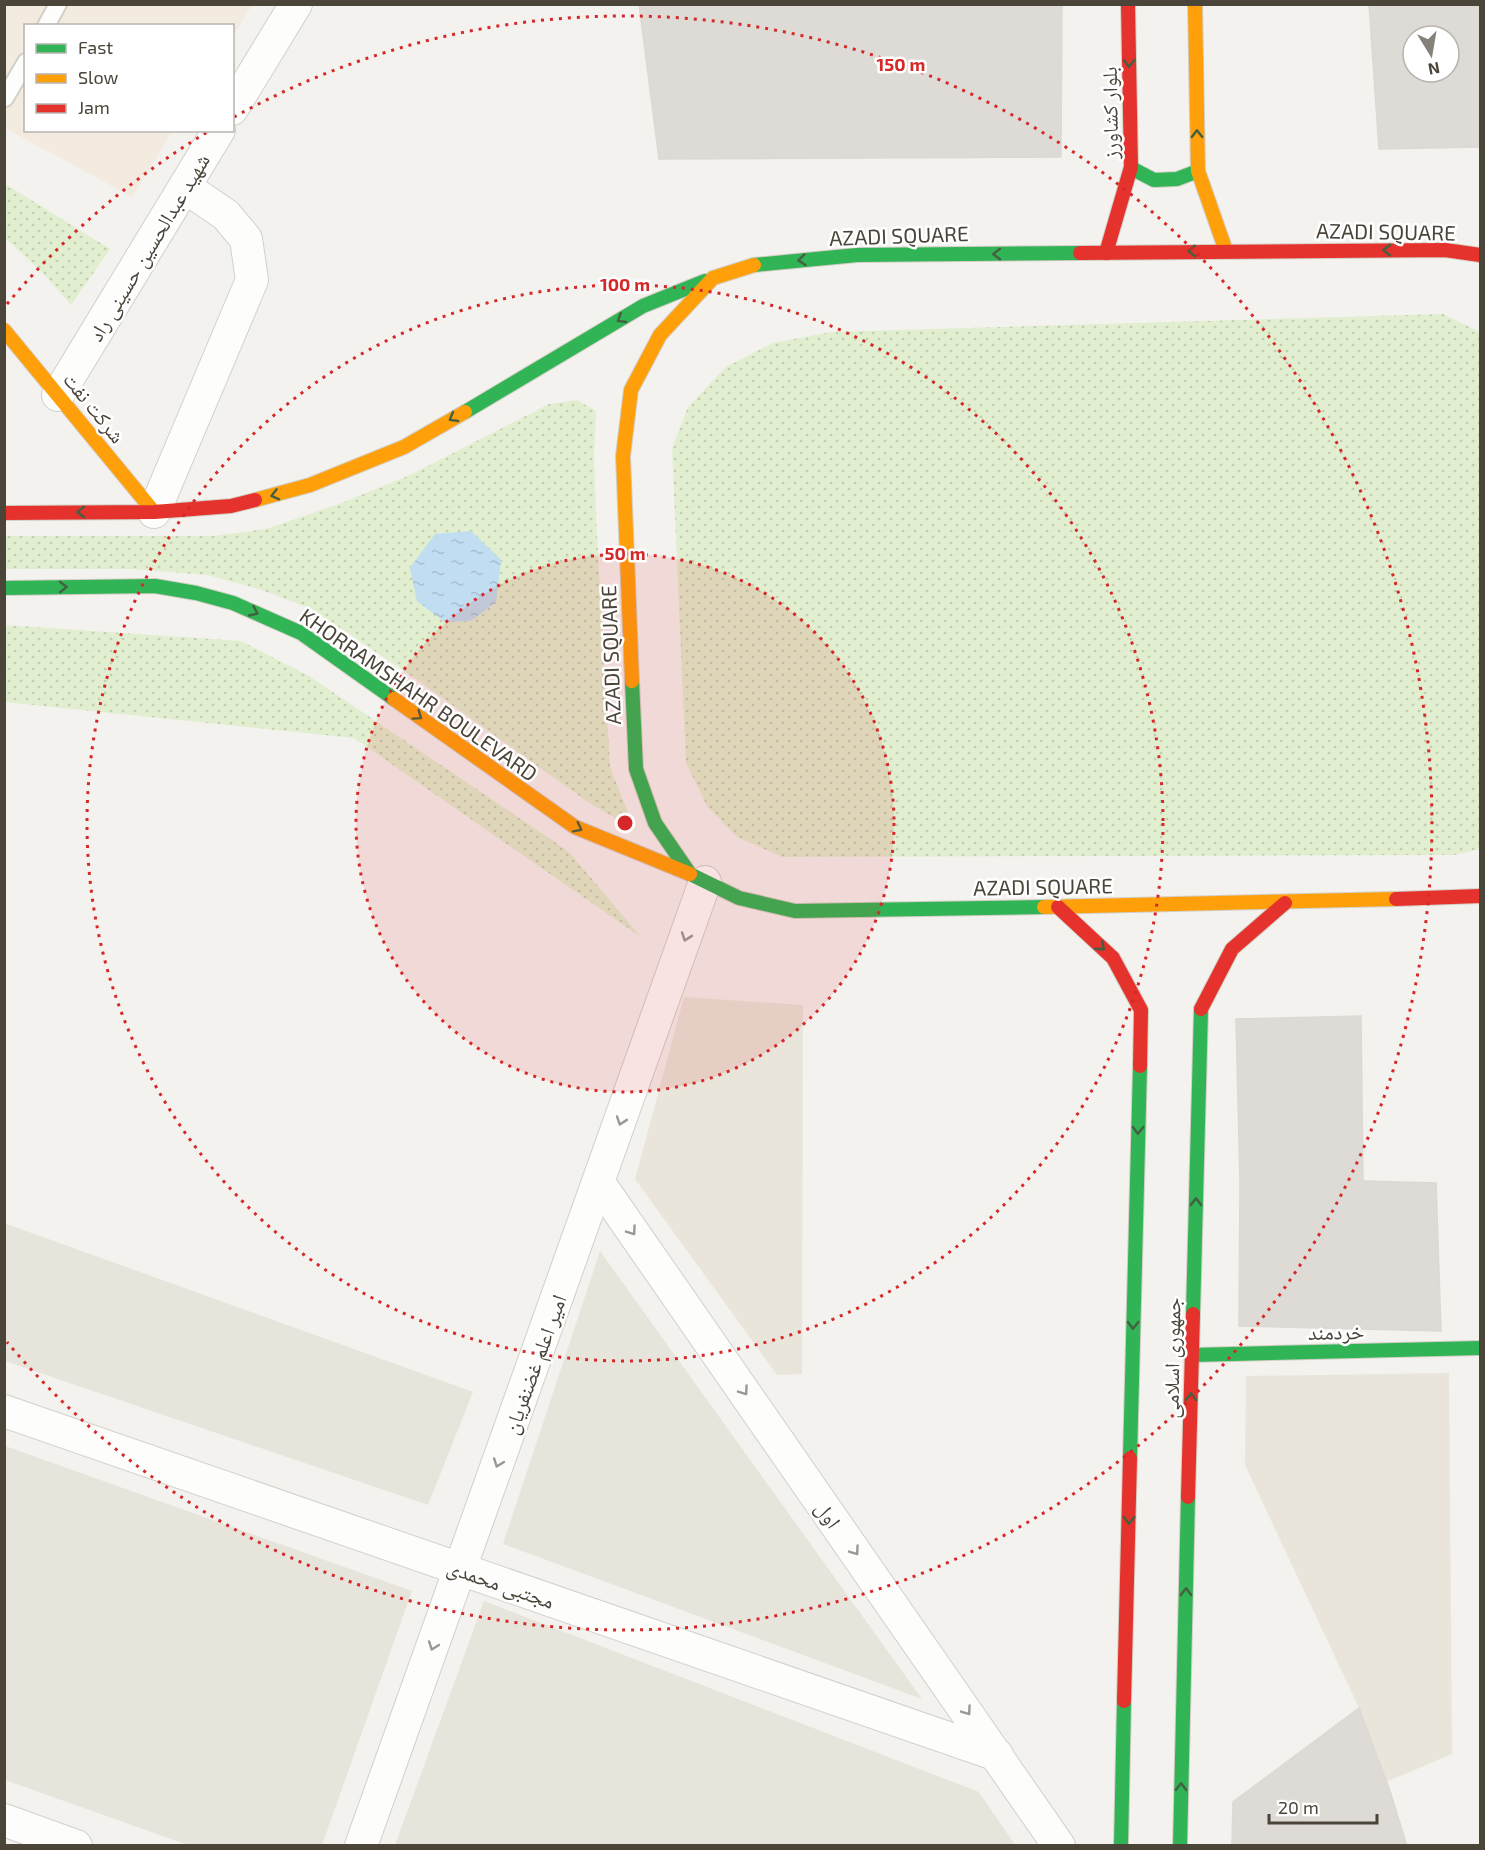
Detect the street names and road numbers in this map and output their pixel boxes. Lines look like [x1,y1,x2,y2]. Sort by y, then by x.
street label: بلوار کشاورز [1096,67,1123,160]
street label: شهید عبدالحسین حسینی راد [82,149,216,346]
street label: AZADI SQUARE [1316,217,1456,246]
street label: AZADI SQUARE [829,220,969,251]
street label: شرکت نفت [59,367,131,447]
street label: AZADI SQUARE [595,585,626,725]
street label: KHORRAMSHAHR BOULEVARD [295,602,543,786]
street label: AZADI SQUARE [973,872,1113,901]
street label: امیر اعلم غضنفریان [497,1291,574,1438]
street label: جمهوری اسلامی [1157,1297,1187,1419]
street label: خردمند [1308,1318,1364,1344]
street label: اول [810,1496,847,1533]
street label: مجتبی محمدی [444,1553,558,1615]

